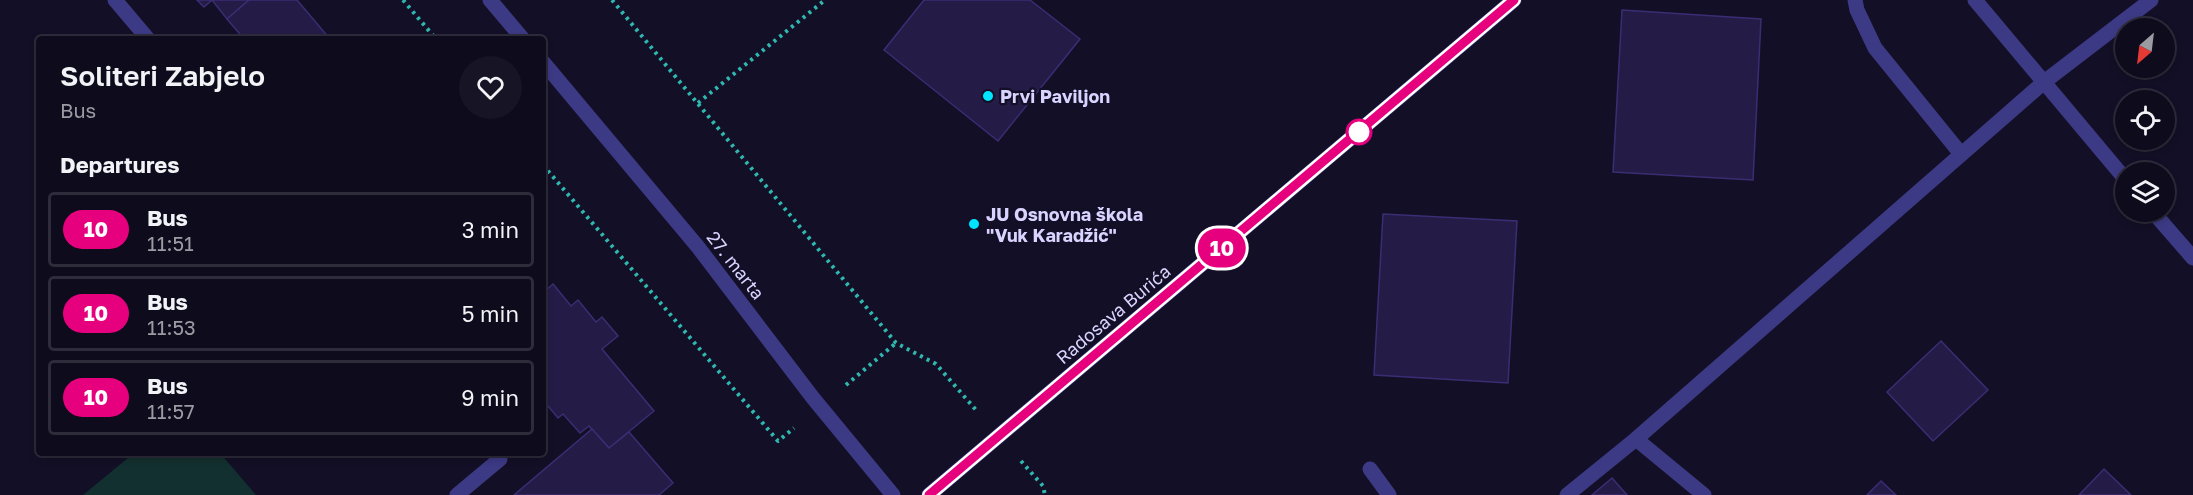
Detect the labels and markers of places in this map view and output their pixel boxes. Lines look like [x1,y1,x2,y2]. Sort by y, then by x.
place label: Prvi Paviljon [1000,85,1110,107]
marker: Prvi Paviljon [981,89,995,103]
unlabelled marker [1346,119,1372,145]
place label: JU Osnovna škola "Vuk Karadžić" [986,203,1143,246]
marker: JU Osnovna škola "Vuk Karadžić" [967,217,981,231]

